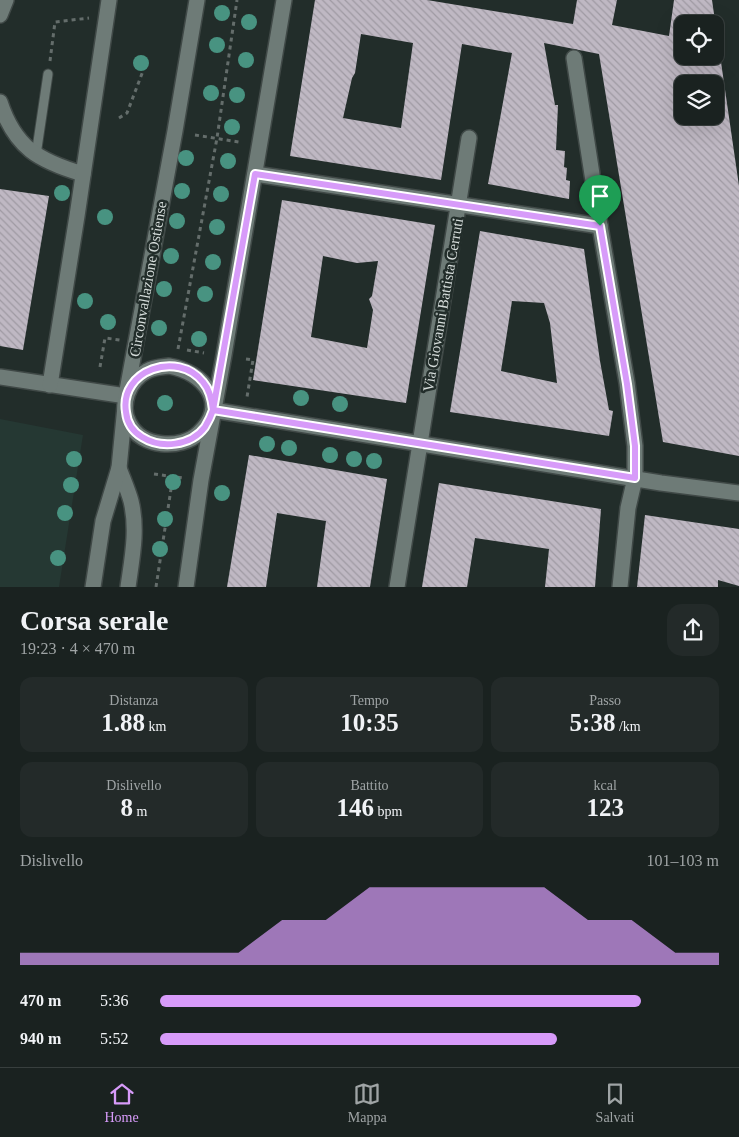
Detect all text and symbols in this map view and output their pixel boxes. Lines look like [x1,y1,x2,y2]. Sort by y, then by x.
map controls [674,15,724,125]
button: locate [674,15,724,65]
button: layers [674,75,724,125]
pin [579,175,621,226]
icon: arrive [586,182,614,210]
street label: Circonvallazione Ostiense [126,200,170,358]
street label: Via Giovanni Battista Cerruti [420,217,466,393]
button: share [667,604,719,656]
text: Corsa serale [20,605,169,636]
text: 19:23 · 4 × 470 m [20,640,135,657]
text: Distanza [109,693,158,708]
text: Tempo [350,693,389,708]
text: Passo [589,693,621,708]
text: 1.88 [101,709,145,736]
text: 10:35 [340,709,399,736]
text: 5:38 [570,709,615,736]
text: km [145,719,166,734]
text: /km [615,719,641,734]
text: Dislivello [106,778,161,793]
text: Battito [350,778,389,793]
text: kcal [594,778,617,793]
text: 8 [120,794,133,821]
text: 146 [337,794,374,821]
text: 123 [586,794,624,821]
text: m [133,804,147,819]
text: bpm [374,804,402,819]
text: Dislivello [20,852,83,869]
text: 101–103 m [647,852,719,869]
text: 470 m [20,992,61,1009]
text: 5:36 [100,992,128,1009]
text: 940 m [20,1030,61,1047]
text: 5:52 [100,1030,128,1047]
tab: Home [105,1080,139,1126]
tab: Mappa [348,1080,387,1126]
tab: Salvati [596,1080,635,1126]

